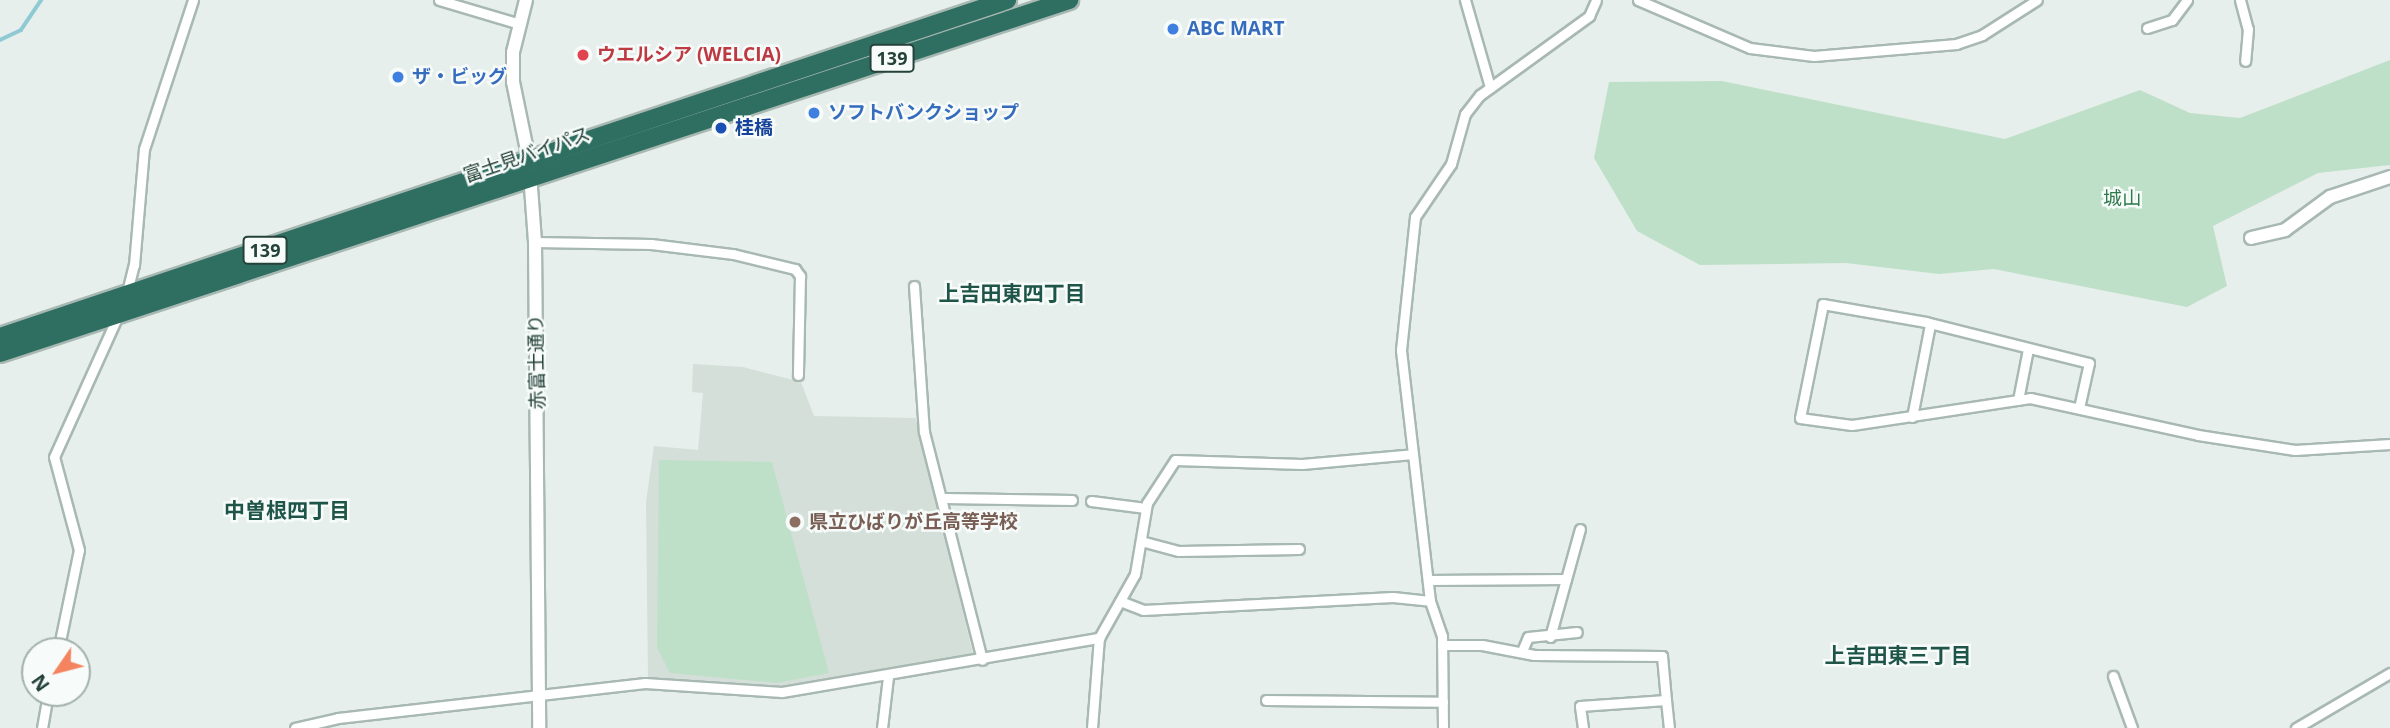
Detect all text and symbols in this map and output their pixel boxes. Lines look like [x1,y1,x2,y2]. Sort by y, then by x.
place label: ABC MART [1187,18,1284,40]
marker: ABC MART [1165,21,1181,37]
place label: ウエルシア (WELCIA) [597,44,781,66]
road number: 139 [869,44,915,72]
marker: ウエルシア (WELCIA) [575,47,591,63]
place label: ザ・ビッグ [412,66,507,88]
marker: ザ・ビッグ [390,69,406,85]
place label: ソフトバンクショップ [828,102,1018,124]
marker: ソフトバンクショップ [806,105,822,121]
place label: 桂橋 [735,117,773,139]
marker: 桂橋 [713,120,729,136]
street label: 富士見バイパス [460,123,594,187]
park label: 城山 [2103,188,2141,210]
road number: 139 [242,236,288,264]
district label: 上吉田東四丁目 [939,280,1085,306]
street label: 赤富士通り [525,314,549,410]
district label: 中曽根四丁目 [224,497,350,523]
place label: 県立ひばりが丘高等学校 [809,511,1018,533]
marker: 県立ひばりが丘高等学校 [787,514,803,530]
north arrow [21,637,91,707]
district label: 上吉田東三丁目 [1825,642,1971,668]
text: N [25,669,56,697]

